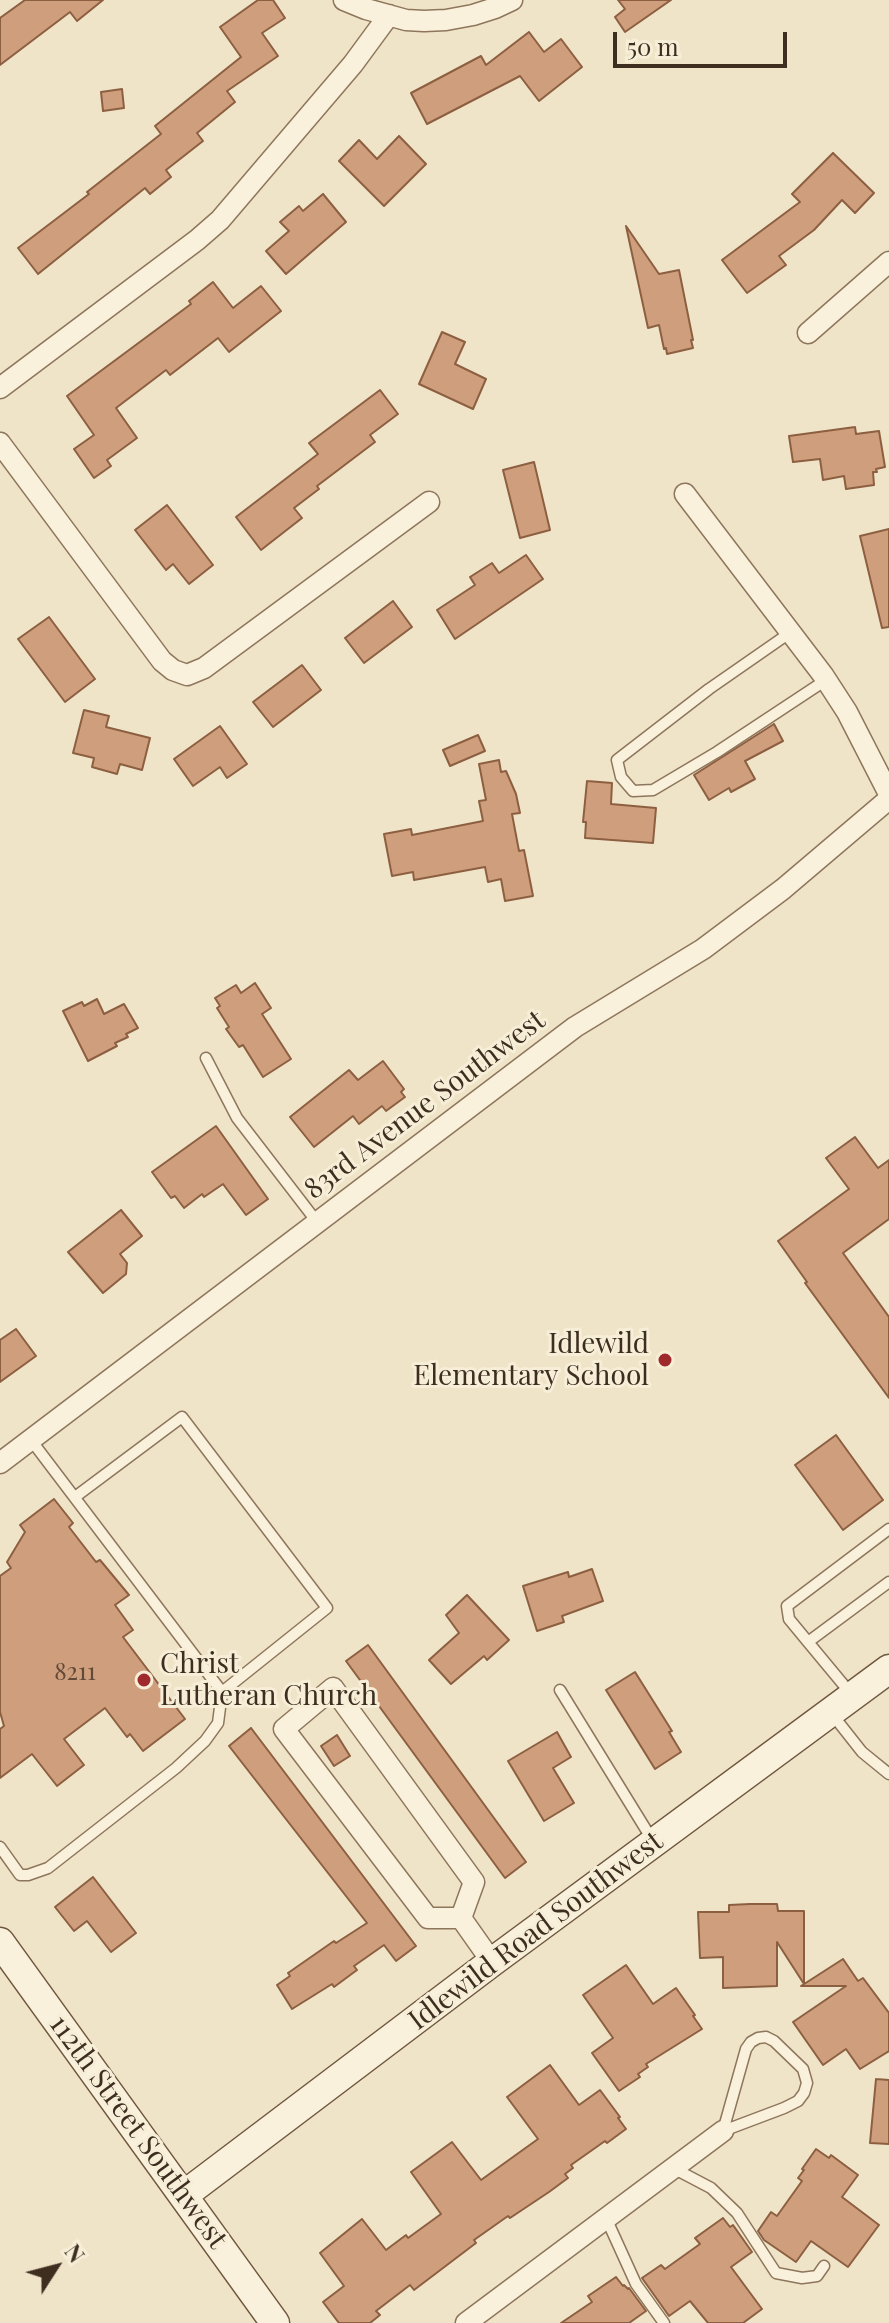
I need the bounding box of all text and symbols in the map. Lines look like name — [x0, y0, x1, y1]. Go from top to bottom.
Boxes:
scale bar — [617, 16, 791, 66]
text: 50 m — [627, 30, 679, 62]
street label: 83rd Avenue Southwest — [298, 1004, 552, 1206]
place label: Idlewild Elementary School — [413, 1327, 649, 1393]
marker: Idlewild Elementary School — [656, 1351, 674, 1369]
place label: Christ Lutheran Church — [160, 1647, 377, 1713]
house number: 8211 — [54, 1659, 96, 1687]
marker: Christ Lutheran Church — [135, 1671, 153, 1689]
street label: Idlewild Road Southwest — [402, 1825, 670, 2037]
street label: 112th Street Southwest — [42, 2009, 234, 2255]
north arrow — [16, 2227, 96, 2307]
text: N — [59, 2238, 92, 2268]

